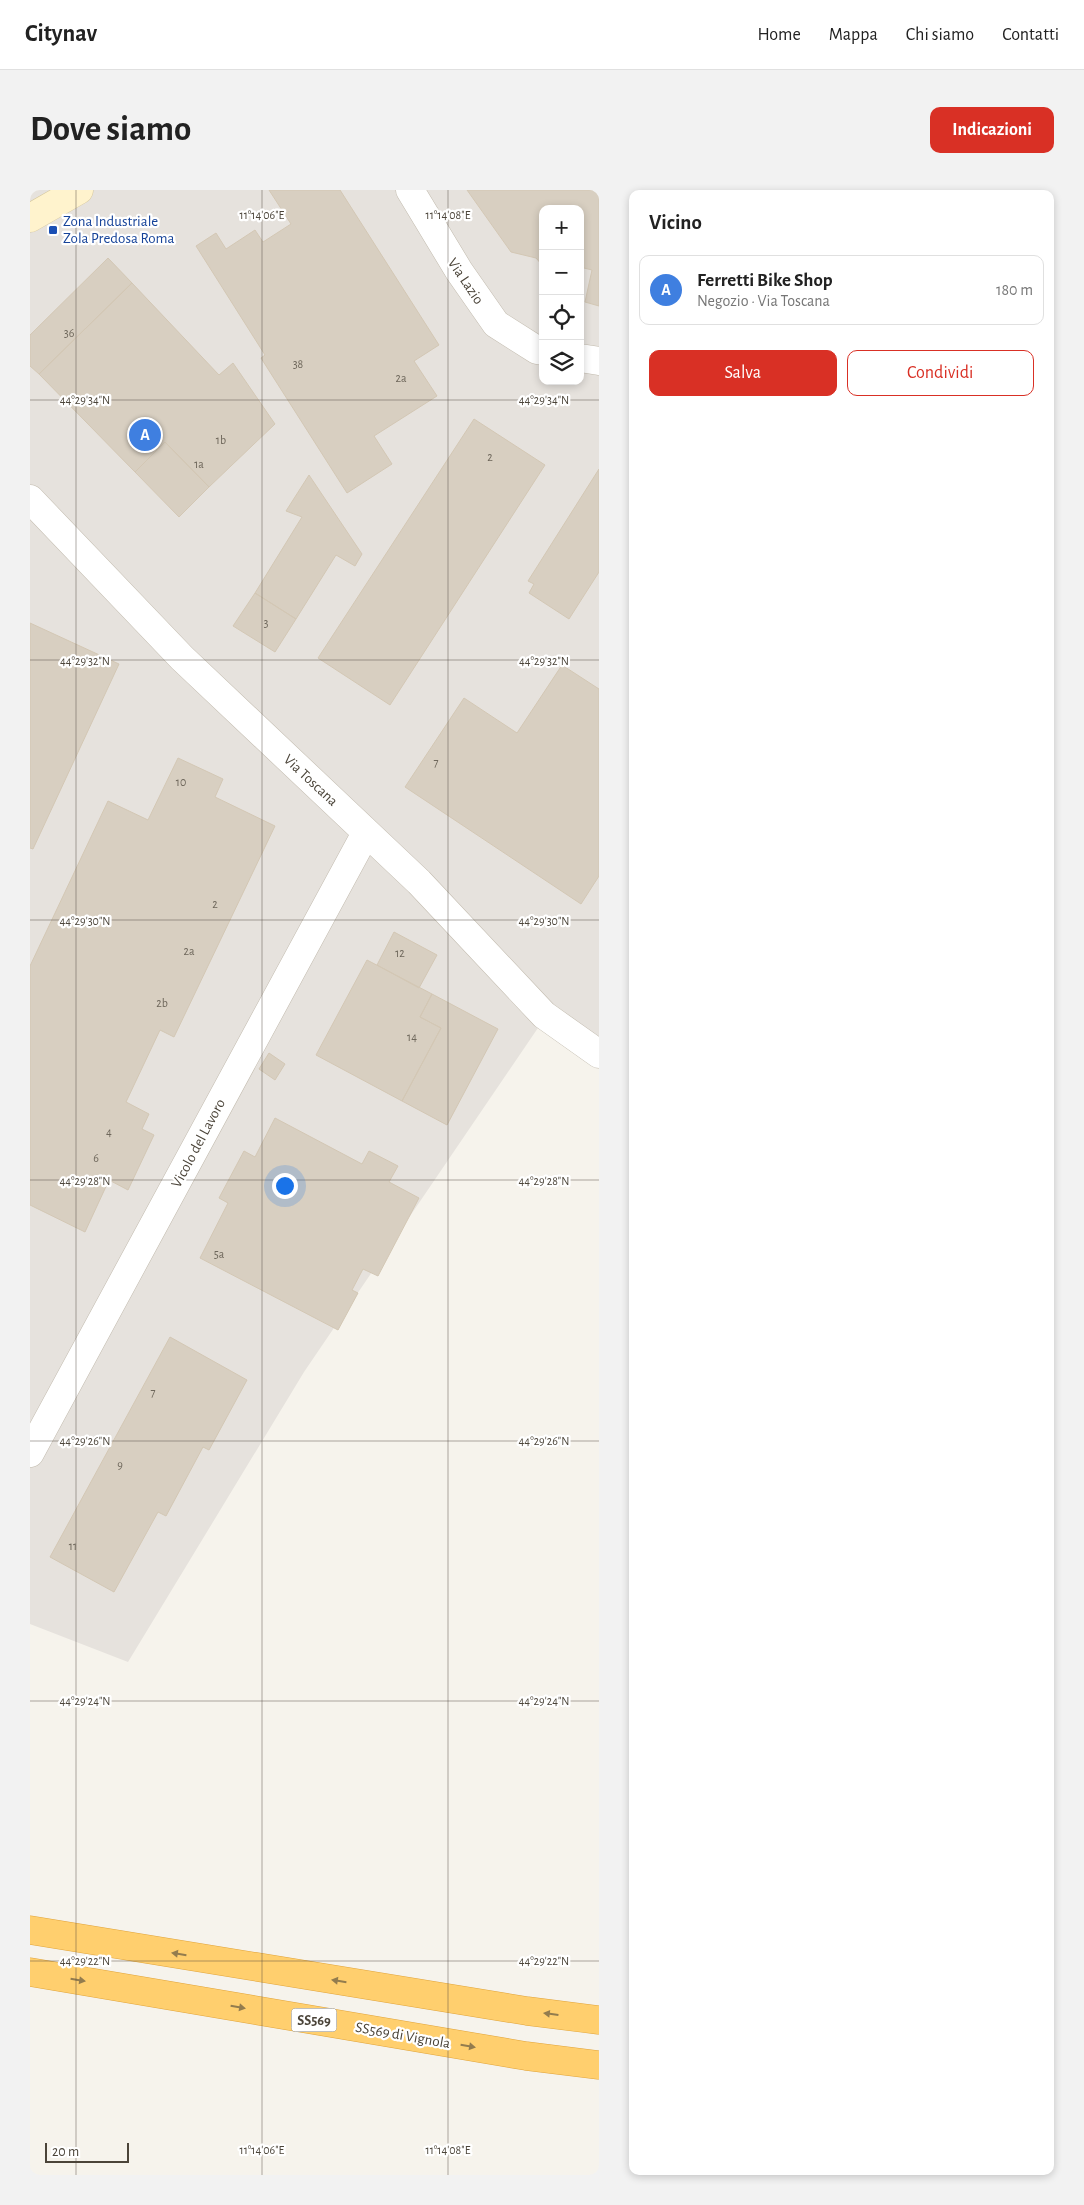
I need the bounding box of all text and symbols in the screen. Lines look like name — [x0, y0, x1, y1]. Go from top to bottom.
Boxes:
text: Citynav — [25, 22, 97, 46]
text: Home — [757, 26, 801, 44]
text: Mappa — [829, 26, 878, 44]
text: Chi siamo — [906, 26, 974, 44]
text: Contatti — [1002, 26, 1059, 44]
button: Indicazioni — [930, 107, 1054, 153]
text: Dove siamo — [30, 112, 191, 147]
map controls — [539, 205, 584, 385]
button: + — [539, 205, 584, 250]
text: 11°14'06"E — [240, 209, 285, 221]
text: 11°14'08"E — [426, 209, 471, 221]
text: Vicino — [649, 212, 702, 233]
place label: Zona Industriale Zola Predosa Roma — [63, 214, 174, 246]
marker: Zona Industriale Zola Predosa Roma — [47, 224, 59, 236]
button: − — [539, 250, 584, 295]
street label: Via Lazio — [445, 256, 486, 307]
text: Ferretti Bike Shop — [697, 271, 833, 290]
text: A — [661, 282, 671, 298]
text: 180 m — [996, 282, 1033, 298]
text: Negozio · Via Toscana — [697, 293, 830, 309]
button: locate — [539, 295, 584, 340]
house number: 36 — [64, 327, 75, 339]
button: layers — [539, 340, 584, 385]
button: Salva — [649, 350, 837, 396]
button: Condividi — [847, 350, 1034, 396]
house number: 38 — [293, 358, 304, 370]
house number: 2a — [395, 372, 407, 384]
text: 44°29'34"N — [60, 394, 110, 406]
text: 44°29'34"N — [519, 394, 569, 406]
pin: A — [129, 416, 161, 454]
house number: 1b — [216, 434, 226, 446]
house number: 2 — [487, 451, 493, 463]
house number: 1a — [194, 458, 204, 470]
house number: 3 — [264, 617, 269, 629]
text: 44°29'32"N — [60, 655, 110, 667]
text: 44°29'32"N — [519, 655, 569, 667]
street label: Via Toscana — [281, 752, 341, 809]
house number: 7 — [433, 756, 439, 768]
house number: 10 — [176, 776, 186, 788]
house number: 2 — [212, 898, 218, 910]
text: 44°29'30"N — [60, 915, 111, 927]
text: 44°29'30"N — [519, 915, 570, 927]
house number: 2a — [183, 945, 195, 957]
house number: 12 — [395, 947, 405, 959]
house number: 2b — [156, 997, 168, 1009]
house number: 14 — [407, 1031, 417, 1043]
street label: Vicolo del Lavoro — [169, 1096, 228, 1190]
house number: 4 — [106, 1126, 112, 1138]
house number: 6 — [93, 1152, 99, 1164]
your location — [272, 1173, 298, 1199]
text: 44°29'28"N — [60, 1175, 110, 1187]
text: 44°29'28"N — [519, 1175, 569, 1187]
house number: 5a — [214, 1248, 225, 1260]
house number: 7 — [150, 1386, 156, 1398]
text: 44°29'26"N — [60, 1435, 110, 1447]
text: 44°29'26"N — [519, 1435, 569, 1447]
house number: 9 — [117, 1459, 123, 1471]
house number: 11 — [69, 1540, 77, 1552]
text: 44°29'24"N — [60, 1695, 110, 1707]
text: 44°29'24"N — [519, 1695, 569, 1707]
one-way arrow — [171, 1950, 187, 1958]
text: 44°29'22"N — [60, 1955, 110, 1967]
text: 44°29'22"N — [519, 1955, 569, 1967]
one-way arrow — [70, 1976, 86, 1984]
one-way arrow — [331, 1976, 347, 1984]
one-way arrow — [231, 2003, 247, 2011]
road number: SS569 — [292, 2008, 336, 2032]
one-way arrow — [542, 2010, 558, 2018]
street label: SS569 di Vignola — [354, 2020, 452, 2051]
one-way arrow — [460, 2042, 476, 2050]
scale bar — [45, 2140, 129, 2163]
text: 11°14'06"E — [240, 2144, 285, 2156]
text: 11°14'08"E — [426, 2144, 471, 2156]
text: 20 m — [52, 2145, 79, 2159]

